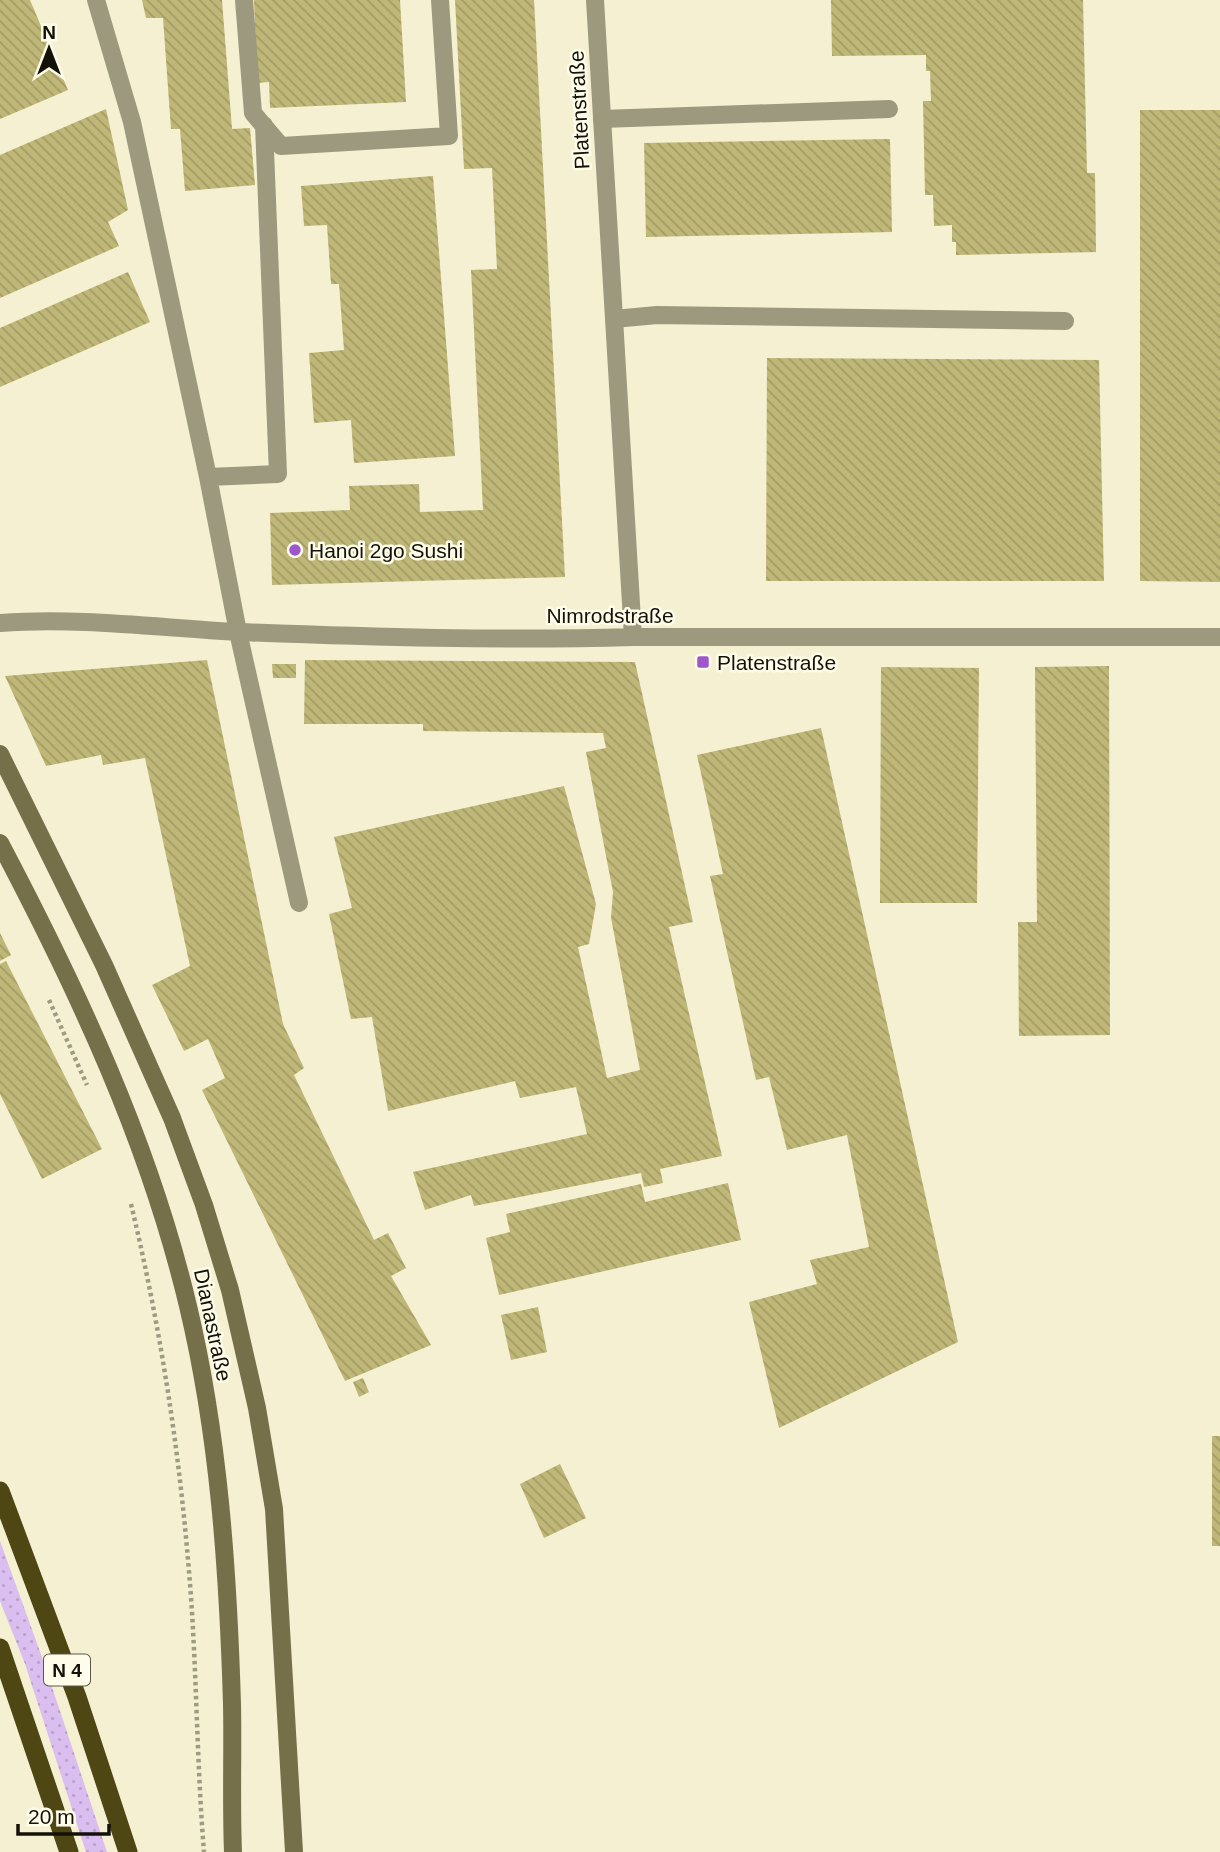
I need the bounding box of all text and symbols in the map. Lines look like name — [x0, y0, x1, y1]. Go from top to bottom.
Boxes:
north arrow — [14, 14, 84, 84]
text: N — [42, 22, 56, 43]
street label: Platenstraße — [564, 50, 594, 170]
place label: Hanoi 2go Sushi — [309, 539, 463, 562]
marker: Hanoi 2go Sushi — [287, 542, 303, 558]
street label: Nimrodstraße — [546, 604, 674, 627]
place label: Platenstraße — [717, 651, 836, 674]
marker: Platenstraße — [695, 654, 711, 670]
street label: Dianastraße — [190, 1267, 236, 1383]
road number: N 4 — [44, 1654, 90, 1686]
scale bar — [18, 1792, 108, 1836]
text: 20 m — [28, 1805, 75, 1828]

